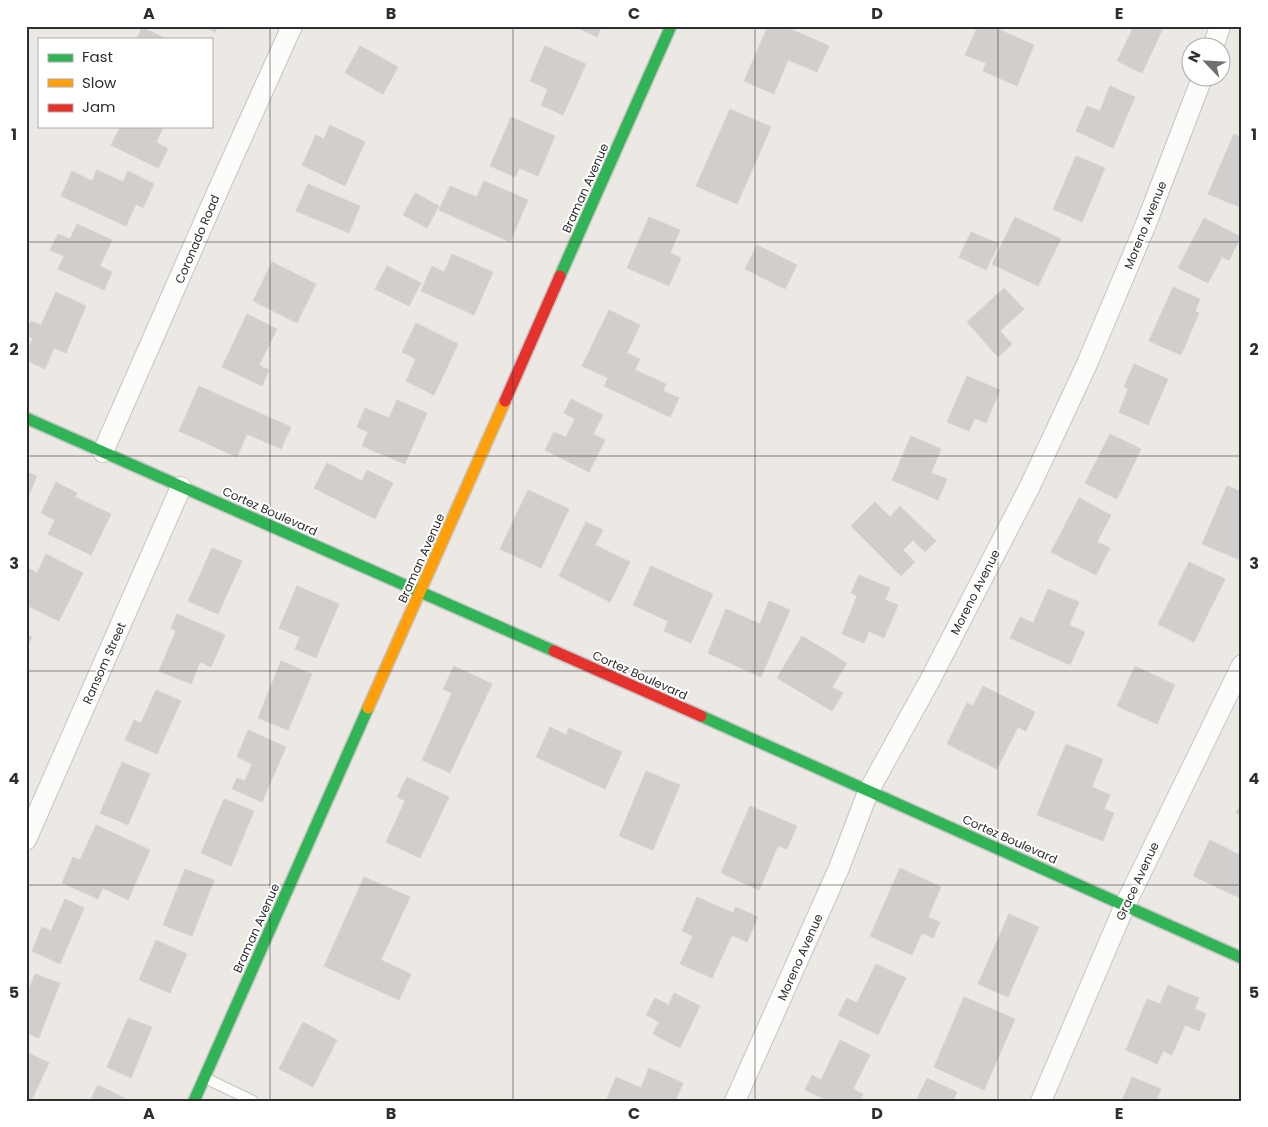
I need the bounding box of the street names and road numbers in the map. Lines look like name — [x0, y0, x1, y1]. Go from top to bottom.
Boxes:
street label: Braman Avenue — [558, 141, 612, 235]
street label: Moreno Avenue — [1120, 178, 1170, 272]
street label: Coronado Road — [171, 192, 223, 286]
street label: Cortez Boulevard — [220, 482, 320, 540]
street label: Braman Avenue — [394, 511, 448, 605]
street label: Moreno Avenue — [946, 546, 1004, 638]
street label: Ransom Street — [78, 619, 130, 707]
street label: Cortez Boulevard — [590, 646, 690, 704]
street label: Cortez Boulevard — [960, 810, 1060, 868]
street label: Grace Avenue — [1111, 839, 1163, 923]
street label: Braman Avenue — [229, 881, 283, 975]
street label: Moreno Avenue — [773, 911, 827, 1003]

